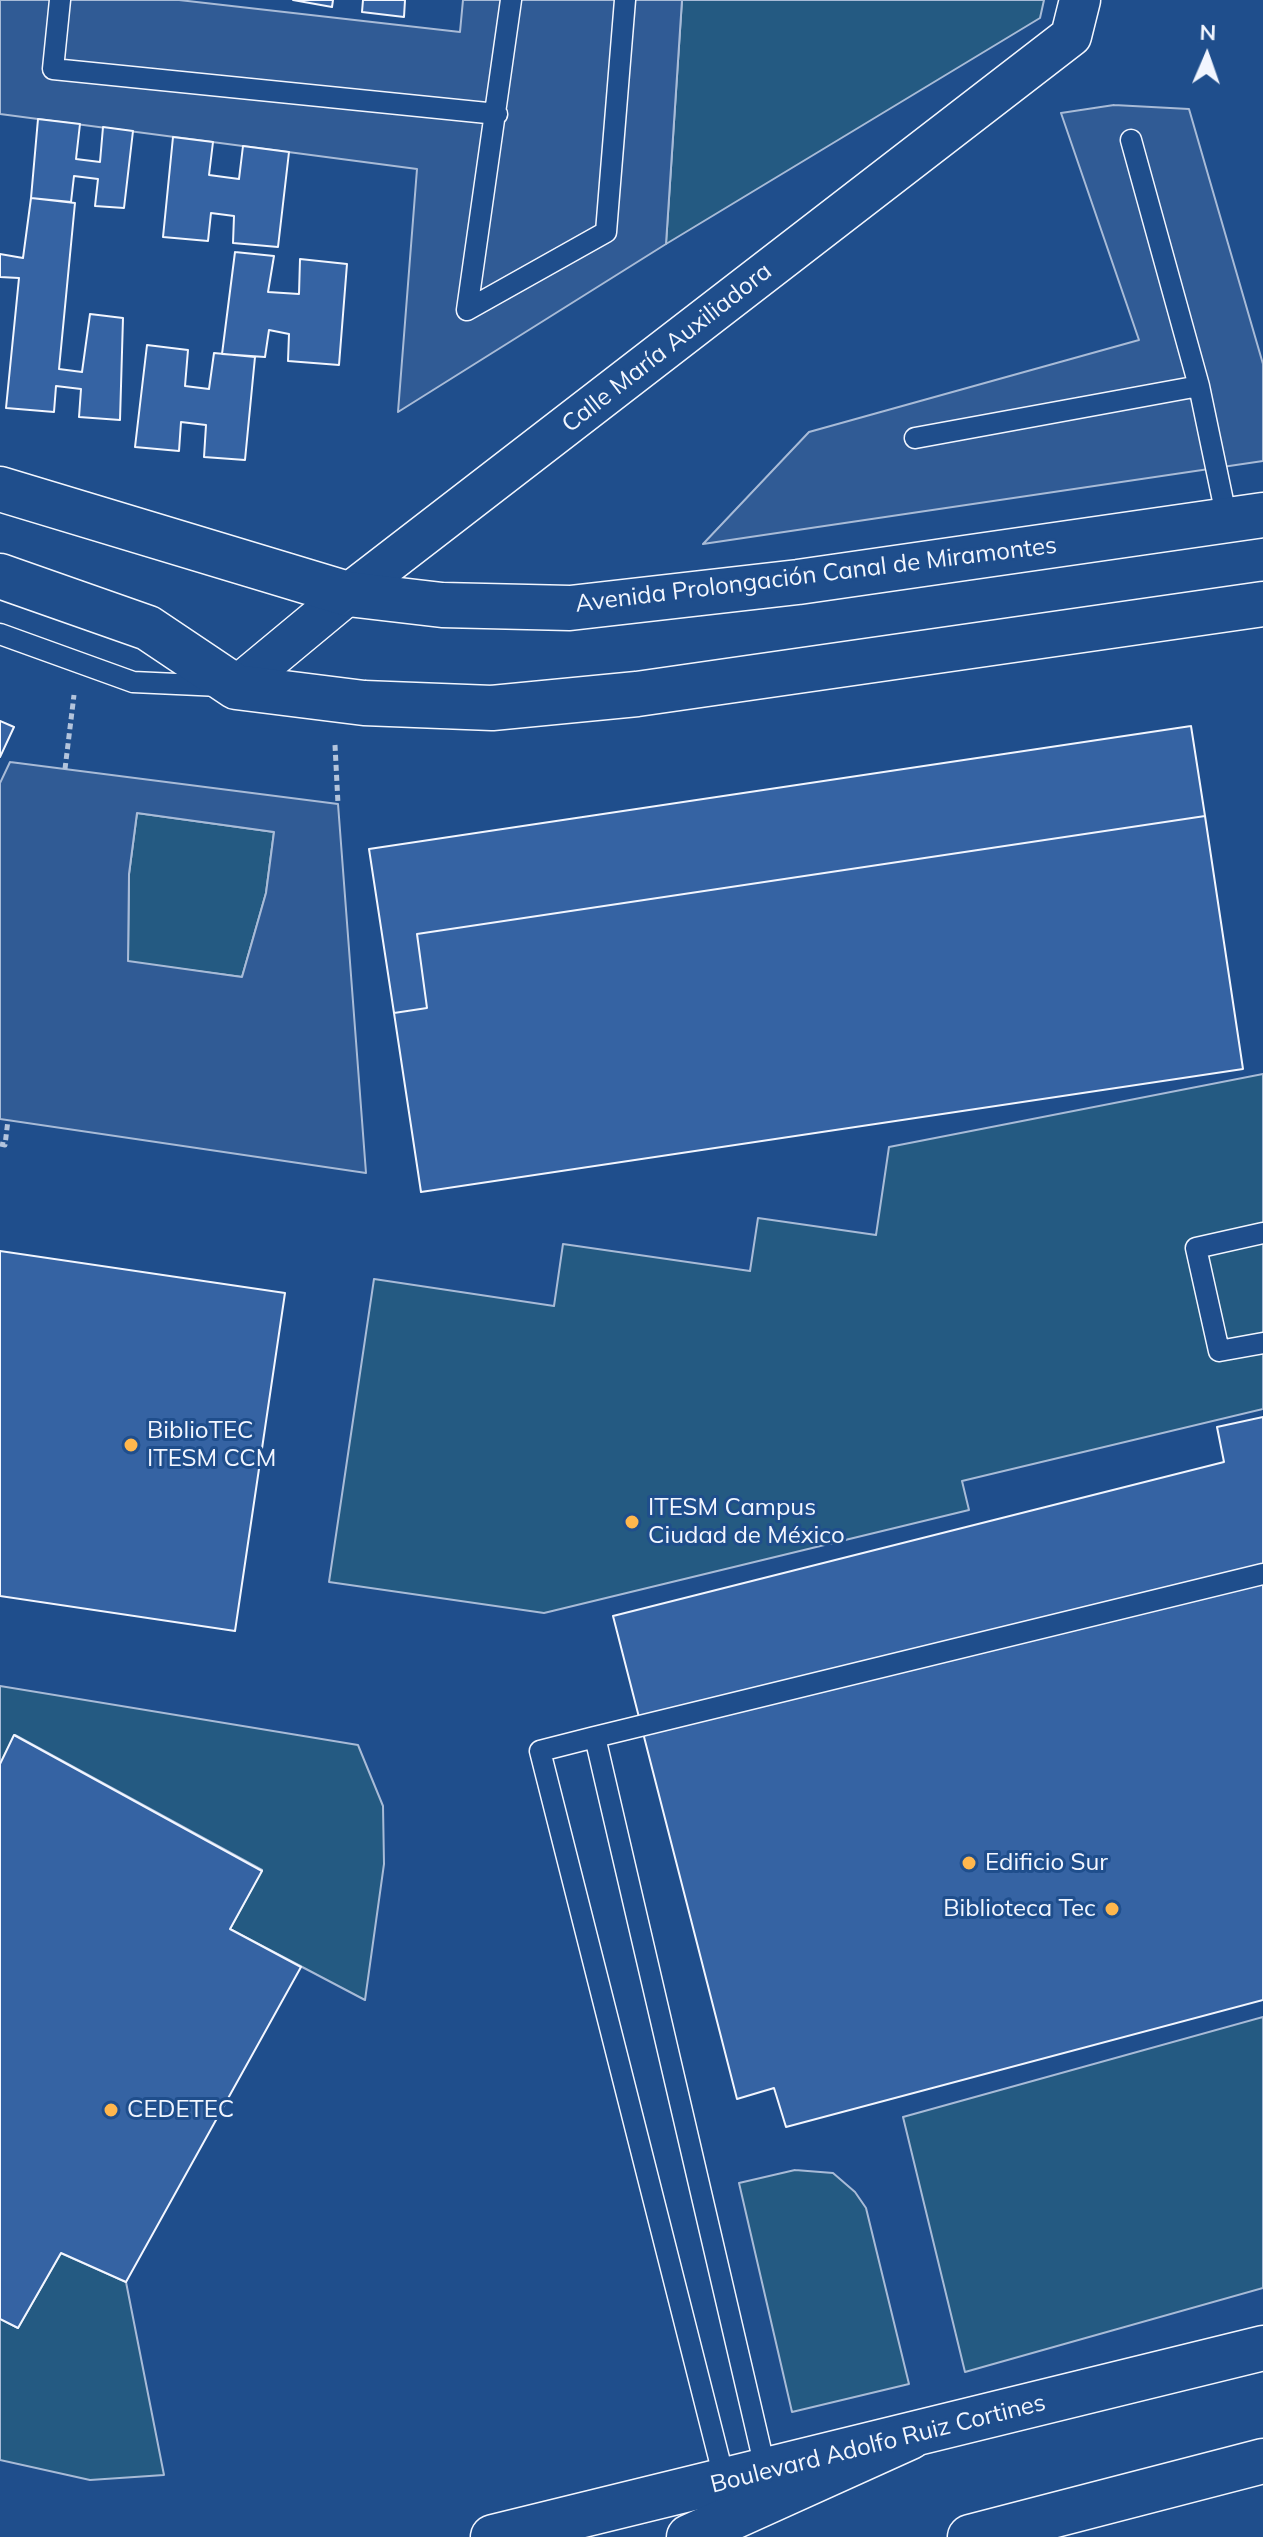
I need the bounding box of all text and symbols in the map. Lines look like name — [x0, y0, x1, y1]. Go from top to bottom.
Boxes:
north arrow — [1167, 16, 1247, 96]
text: N — [1199, 18, 1217, 46]
street label: Calle María Auxiliadora — [556, 257, 778, 439]
street label: Avenida Prolongación Canal de Miramontes — [574, 531, 1058, 619]
place label: BiblioTEC ITESM CCM — [147, 1417, 276, 1473]
marker: BiblioTEC ITESM CCM — [122, 1436, 140, 1454]
place label: ITESM Campus Ciudad de México — [648, 1494, 845, 1550]
marker: ITESM Campus Ciudad de México — [623, 1513, 641, 1531]
place label: Edificio Sur — [985, 1849, 1108, 1877]
marker: Edificio Sur — [960, 1854, 978, 1872]
place label: Biblioteca Tec — [943, 1895, 1096, 1923]
marker: Biblioteca Tec — [1103, 1900, 1121, 1918]
place label: CEDETEC — [127, 2096, 234, 2124]
marker: CEDETEC — [102, 2101, 120, 2119]
street label: Boulevard Adolfo Ruiz Cortines — [707, 2388, 1049, 2500]

